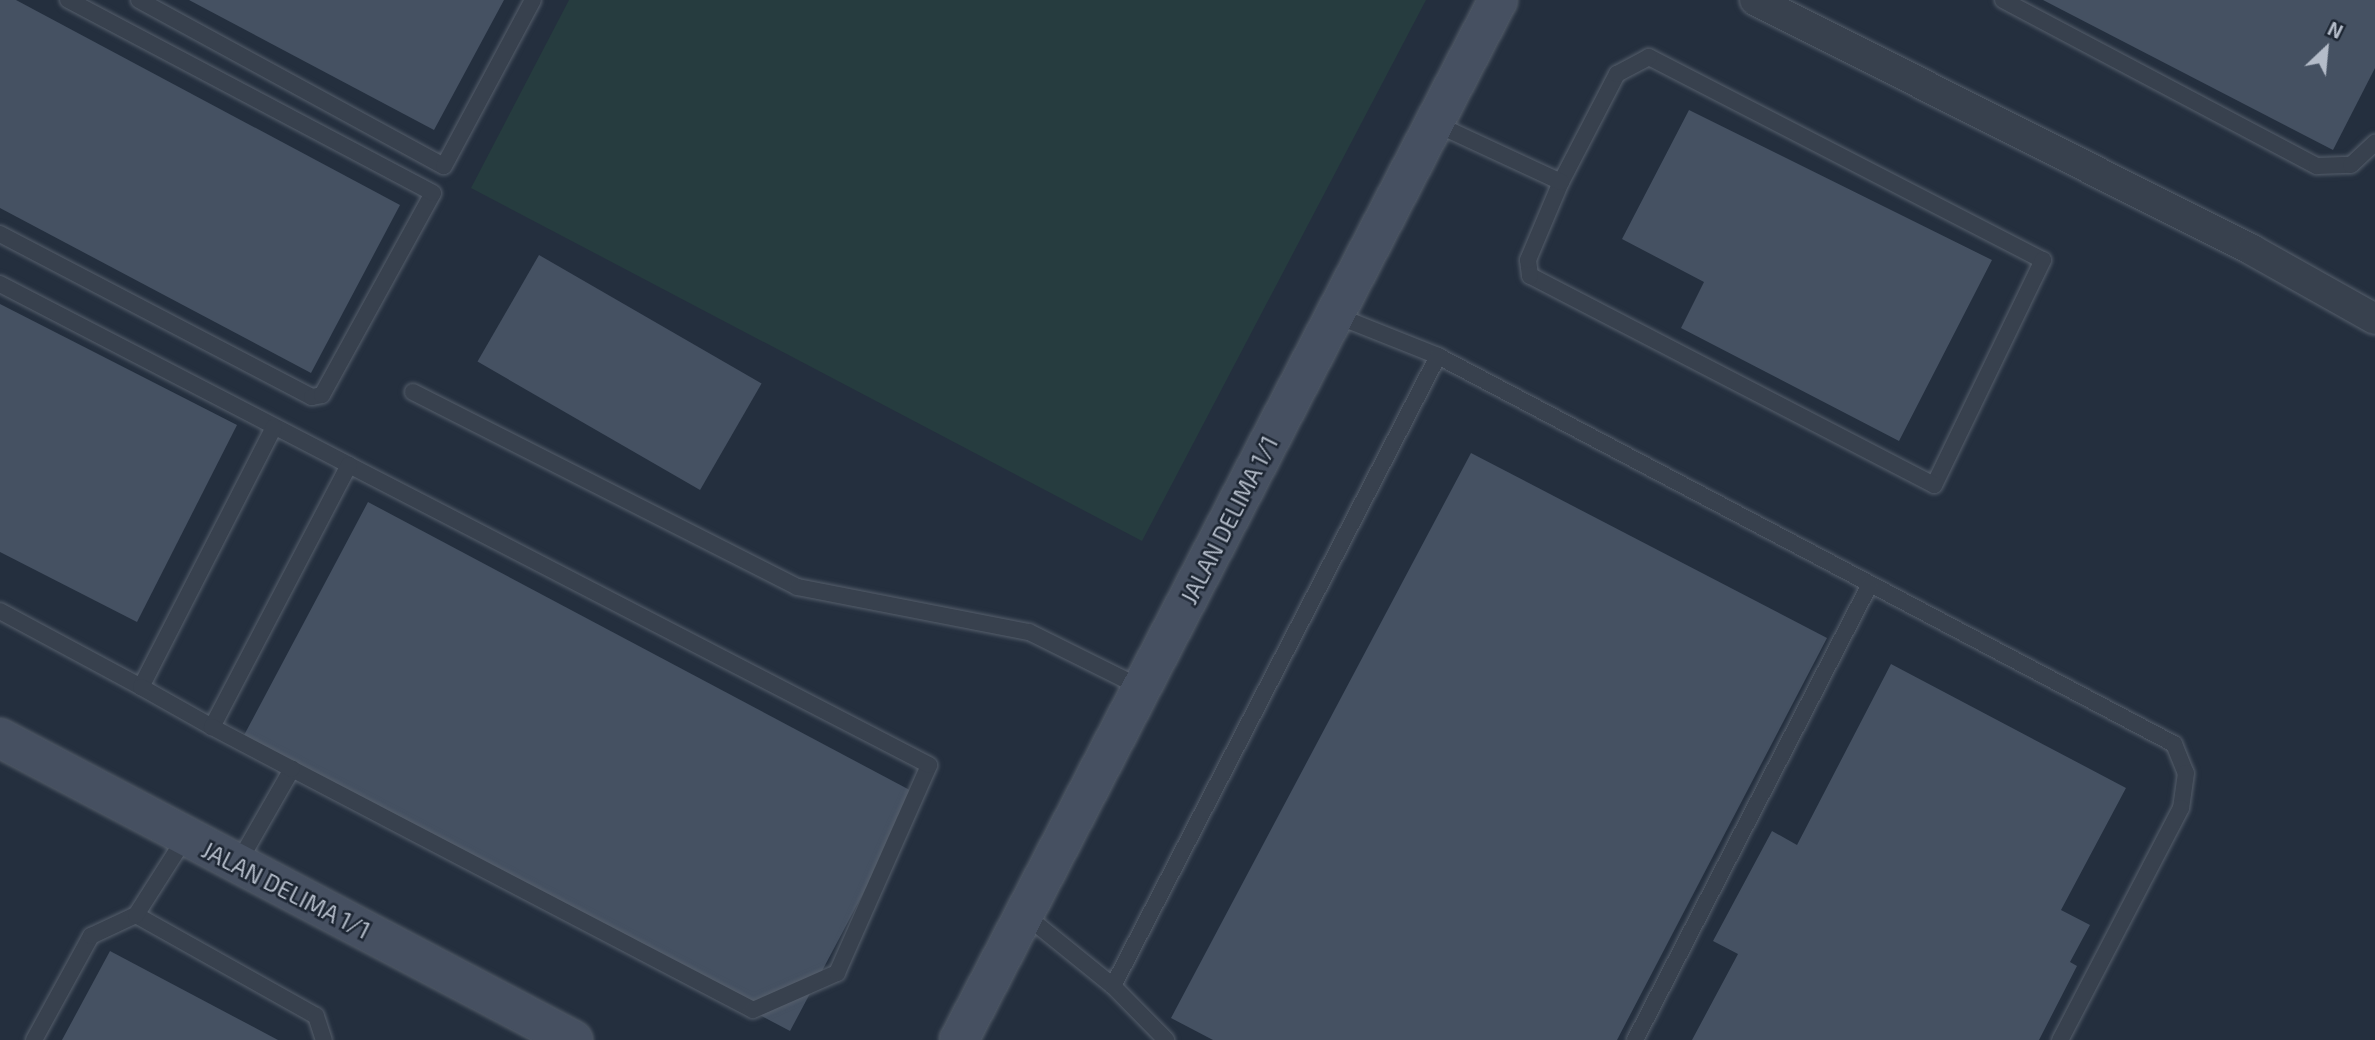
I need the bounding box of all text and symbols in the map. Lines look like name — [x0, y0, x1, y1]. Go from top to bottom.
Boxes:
north arrow — [2291, 14, 2361, 84]
text: N — [2324, 16, 2347, 43]
street label: JALAN DELIMA 1/1 — [1175, 431, 1283, 609]
street label: JALAN DELIMA 1/1 — [197, 836, 375, 944]

